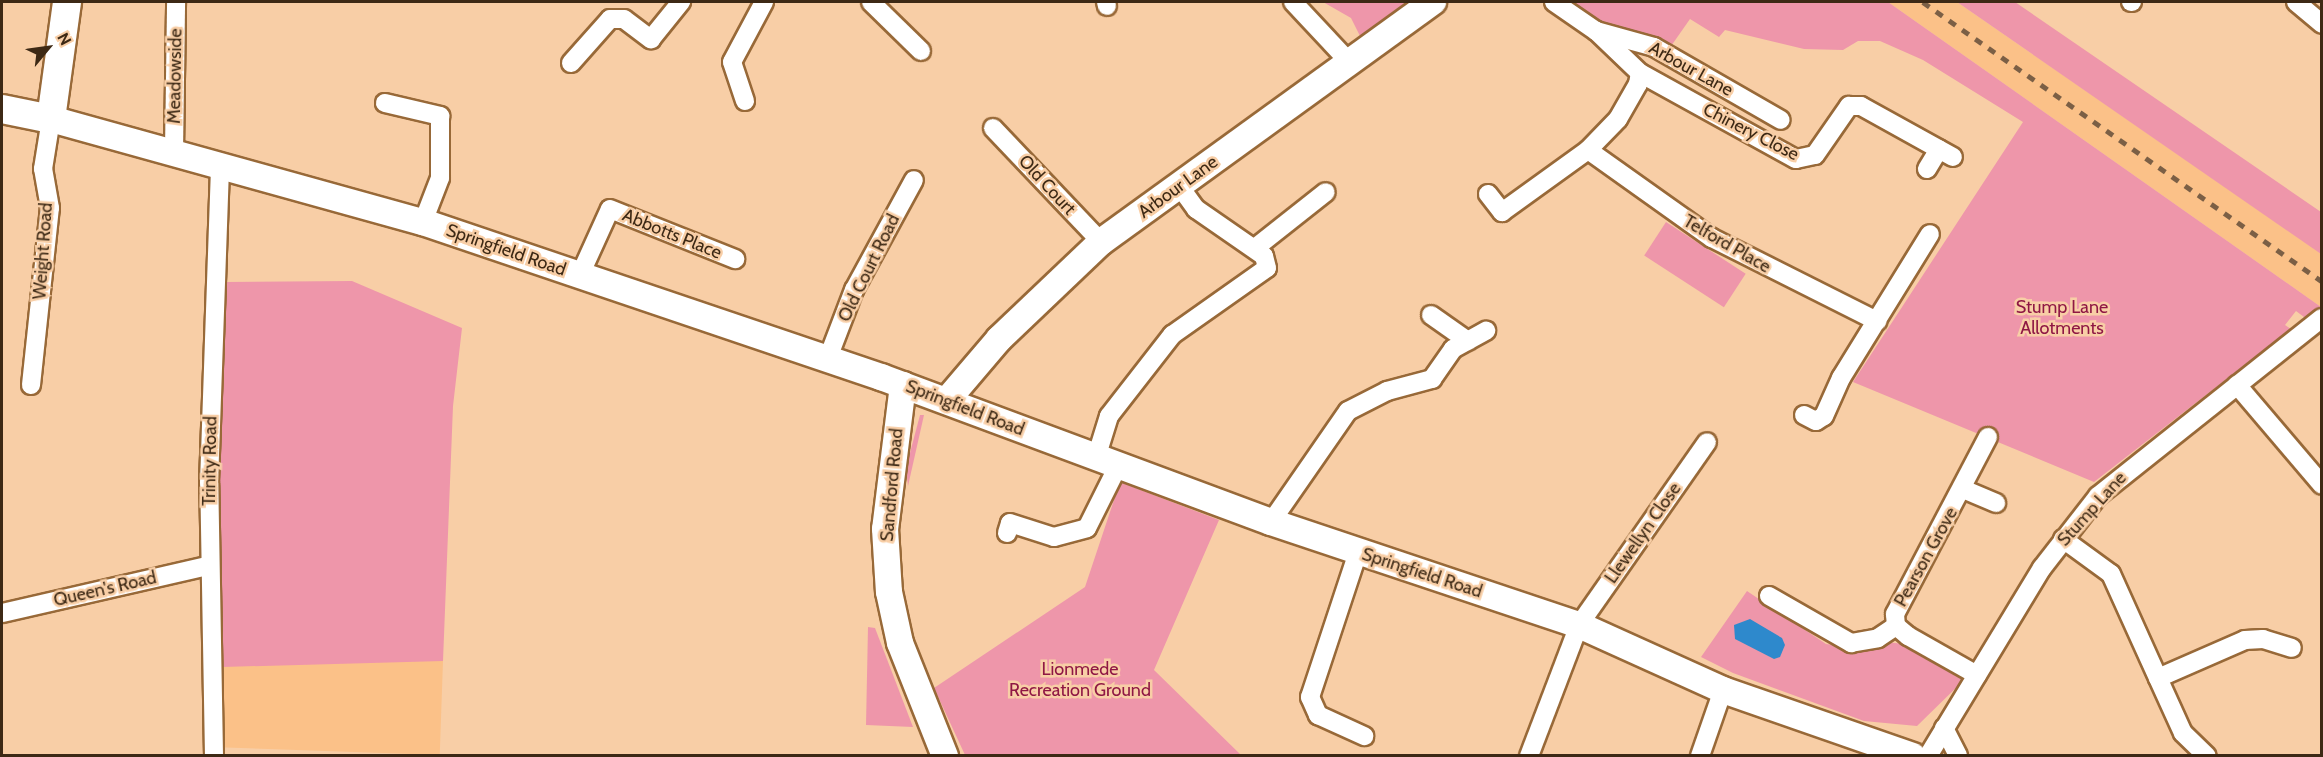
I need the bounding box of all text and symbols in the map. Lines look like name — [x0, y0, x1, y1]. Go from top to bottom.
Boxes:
north arrow — [18, 18, 78, 78]
street label: Meadowside — [163, 28, 187, 124]
text: N — [53, 29, 75, 49]
street label: Arbour Lane — [1645, 37, 1737, 101]
street label: Chinery Close — [1700, 99, 1802, 165]
street label: Old Court — [1014, 151, 1080, 219]
street label: Arbour Lane — [1134, 151, 1222, 223]
street label: Weight Road — [29, 202, 57, 300]
street label: Abbotts Place — [619, 204, 725, 264]
street label: Telford Place — [1680, 210, 1774, 278]
street label: Old Court Road — [834, 211, 904, 325]
street label: Springfield Road — [443, 219, 569, 281]
park label: Stump Lane Allotments — [2016, 297, 2108, 340]
street label: Springfield Road — [903, 375, 1027, 441]
street label: Trinity Road — [198, 416, 222, 506]
street label: Sandford Road — [876, 428, 908, 542]
street label: Stump Lane — [2053, 467, 2131, 551]
street label: Llewellyn Close — [1600, 478, 1686, 588]
street label: Pearson Grove — [1890, 504, 1962, 610]
street label: Springfield Road — [1359, 543, 1485, 603]
street label: Queen's Road — [52, 567, 158, 611]
park label: Lionmede Recreation Ground — [1009, 659, 1151, 702]

